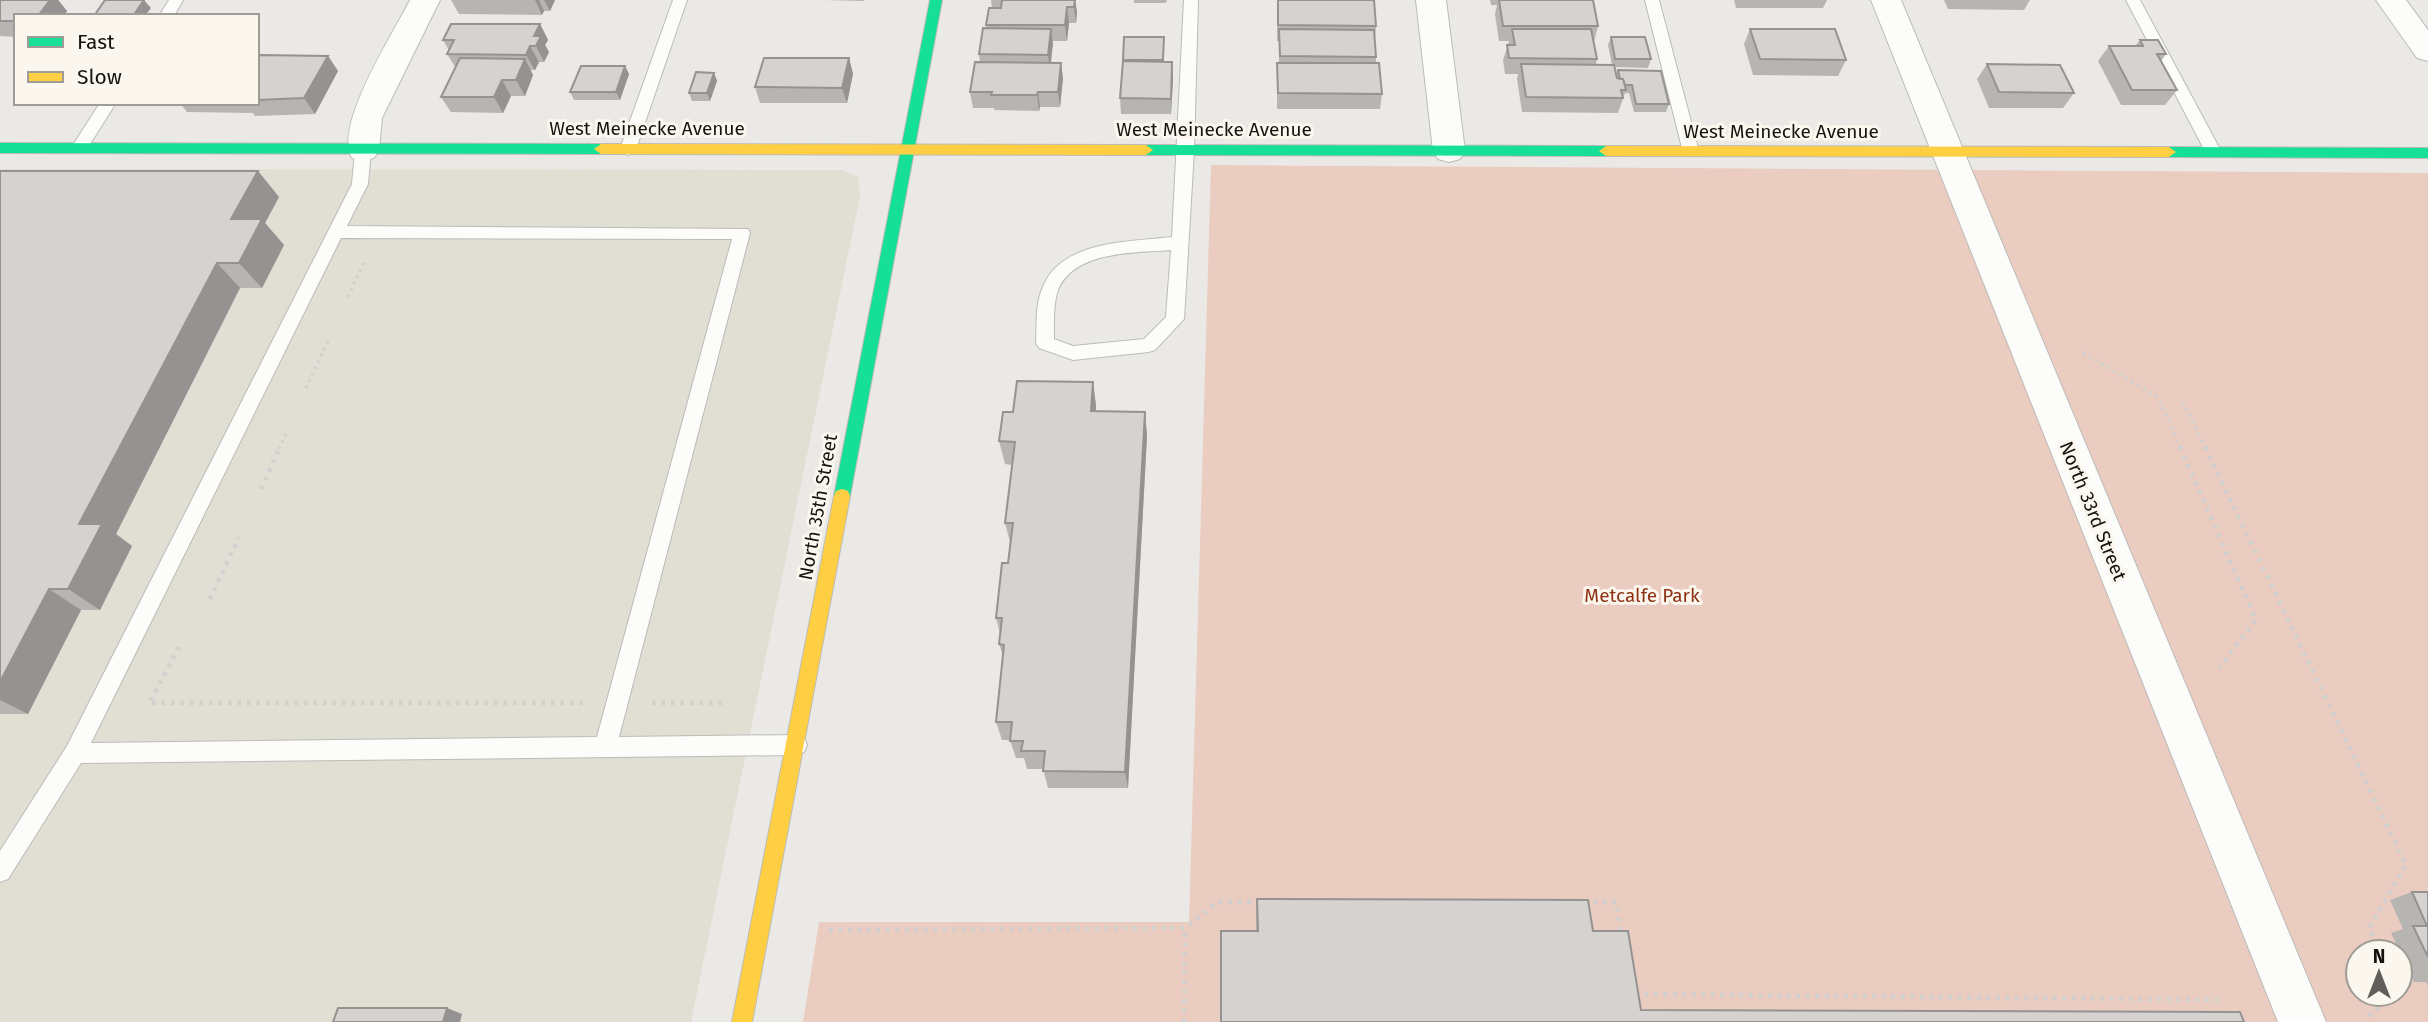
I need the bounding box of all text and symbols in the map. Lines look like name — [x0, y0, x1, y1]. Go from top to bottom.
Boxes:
legend — [14, 14, 259, 105]
text: Fast — [77, 29, 115, 55]
text: Slow — [77, 64, 122, 90]
street label: West Meinecke Avenue — [549, 117, 745, 140]
street label: West Meinecke Avenue — [1116, 118, 1312, 141]
street label: West Meinecke Avenue — [1683, 120, 1879, 143]
street label: North 35th Street — [794, 432, 842, 582]
street label: North 33rd Street — [2055, 438, 2131, 584]
park label: Metcalfe Park — [1584, 584, 1700, 607]
north arrow — [2344, 938, 2414, 1008]
text: N — [2373, 945, 2385, 968]

